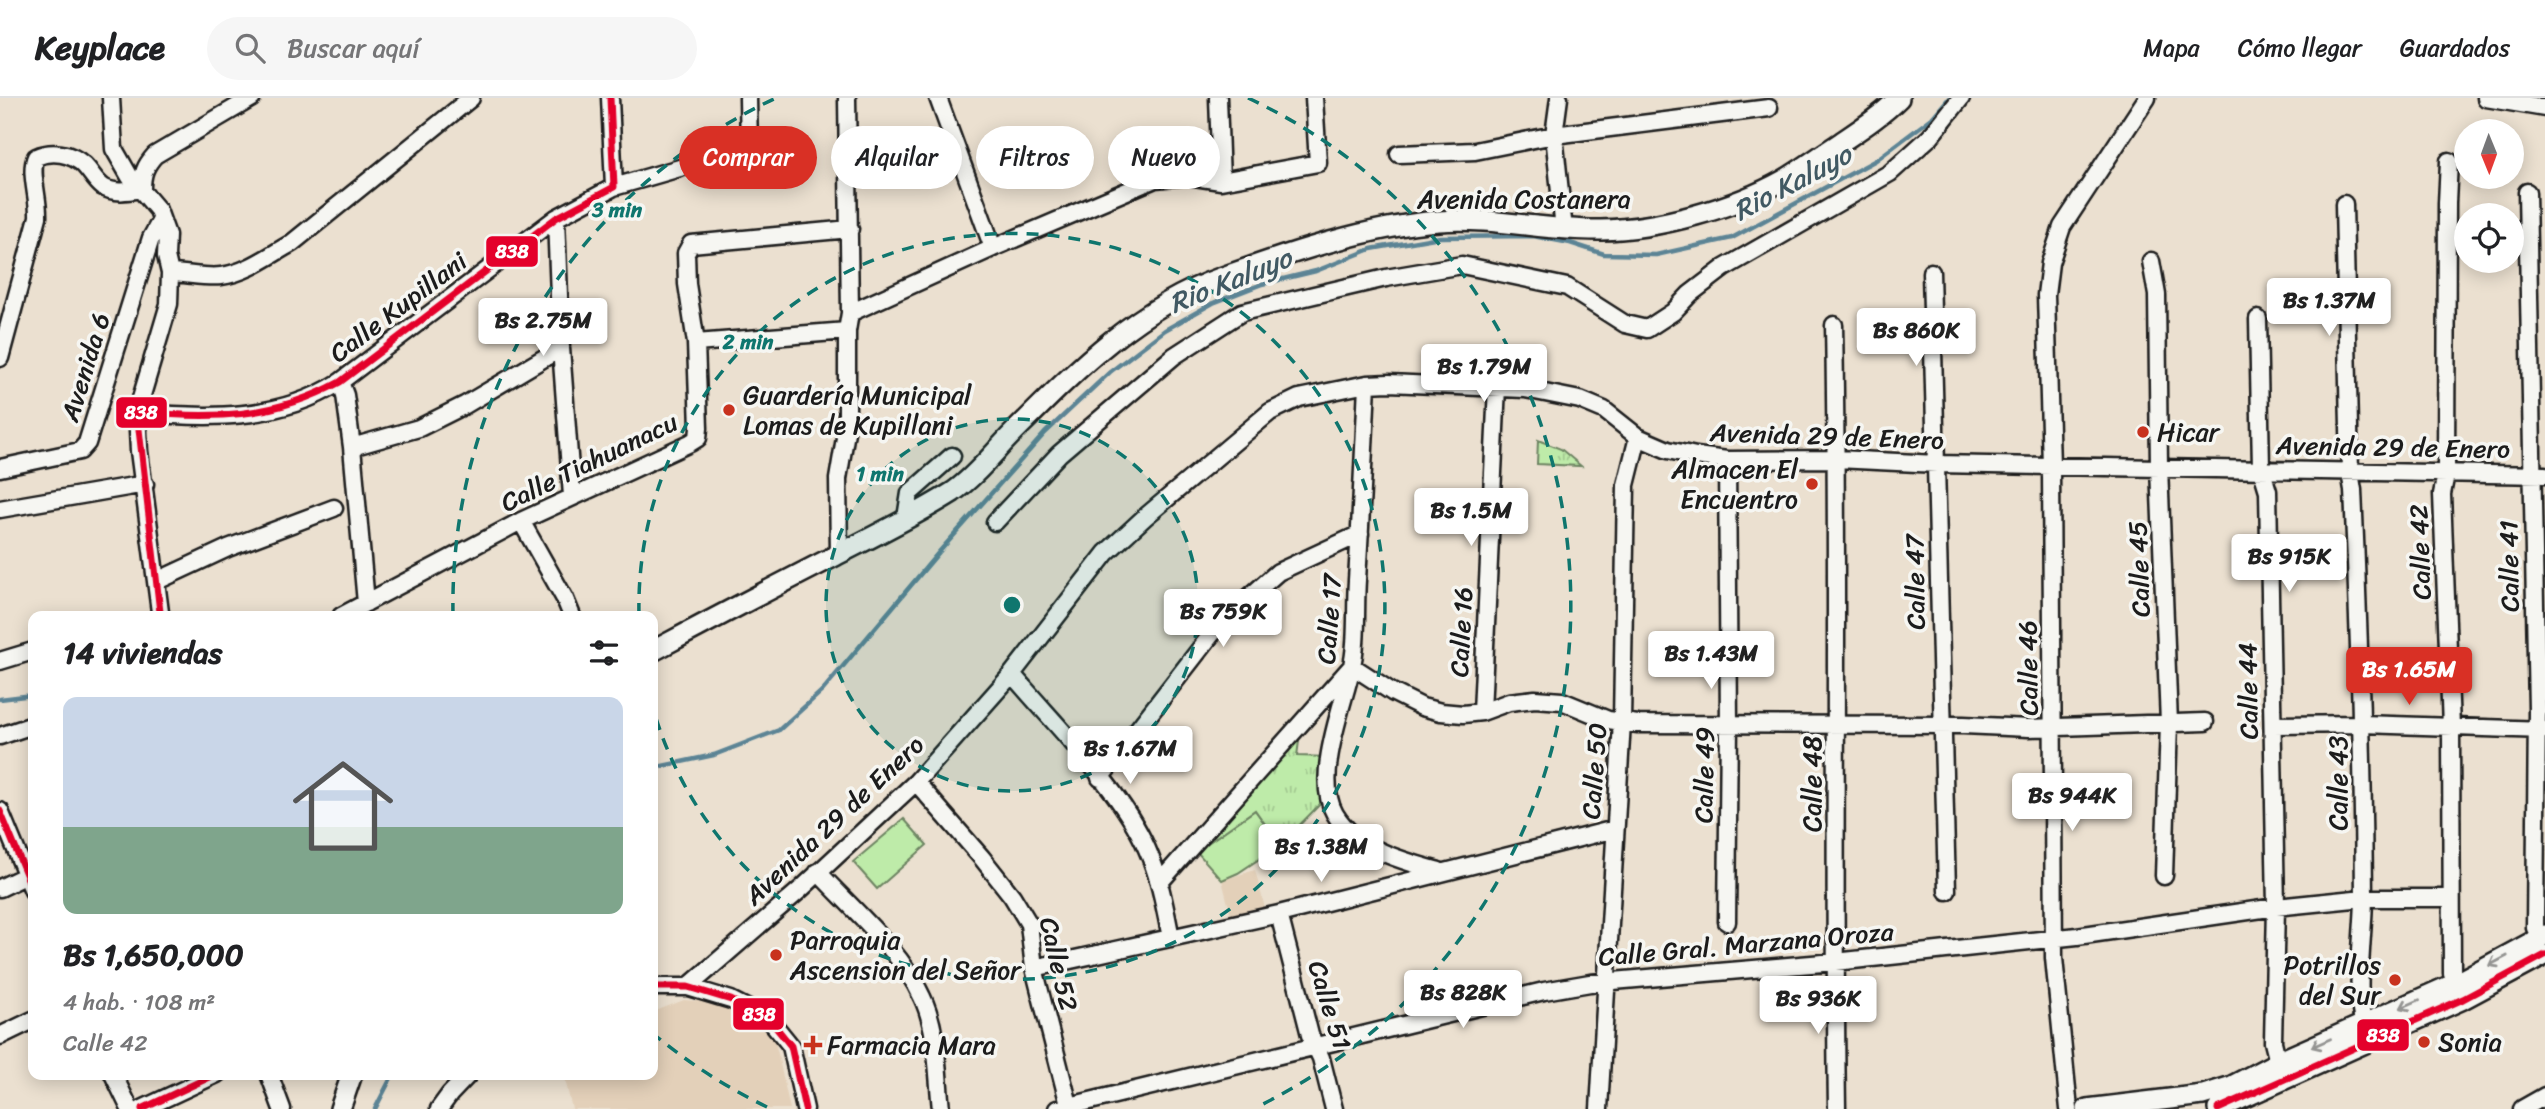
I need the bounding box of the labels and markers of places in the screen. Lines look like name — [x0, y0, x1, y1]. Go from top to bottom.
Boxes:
pin: Bs 1.37M — [2257, 278, 2401, 338]
pin: Bs 2.75M — [471, 299, 615, 358]
pin: Bs 860K — [1851, 308, 1981, 368]
pin: Bs 1.79M — [1412, 344, 1556, 404]
place label: Guardería Municipal Lomas de Kupillani — [743, 372, 972, 448]
marker: Guardería Municipal Lomas de Kupillani — [721, 402, 737, 418]
place label: Hicar — [2157, 409, 2221, 455]
marker: Hicar — [2135, 424, 2151, 440]
place label: Almacen El Encuentro — [1671, 446, 1799, 522]
marker: Almacen El Encuentro — [1804, 476, 1820, 492]
pin: Bs 1.5M — [1406, 489, 1536, 548]
pin: Bs 915K — [2224, 534, 2354, 594]
pin: Bs 759K — [1158, 589, 1288, 649]
centre of rings — [1000, 593, 1024, 617]
pin: Bs 1.43M — [1639, 632, 1783, 691]
pin: Bs 1.65M — [2337, 648, 2481, 707]
pin: Bs 1.67M — [1058, 726, 1202, 786]
pin: Bs 944K — [2007, 774, 2137, 833]
pin: Bs 1.38M — [1249, 824, 1393, 884]
place label: Parroquia Ascension del Señor — [789, 917, 1022, 993]
place label: Potrillos del Sur — [2283, 942, 2382, 1018]
marker: Parroquia Ascension del Señor — [768, 947, 784, 963]
pin: Bs 828K — [1398, 970, 1528, 1030]
marker: Potrillos del Sur — [2387, 972, 2403, 988]
pin: Bs 936K — [1753, 976, 1883, 1036]
place label: Sonia — [2438, 1019, 2502, 1065]
place label: Farmacia Mara — [827, 1022, 996, 1068]
marker: Sonia — [2416, 1034, 2432, 1050]
marker: Farmacia Mara — [805, 1037, 821, 1053]

